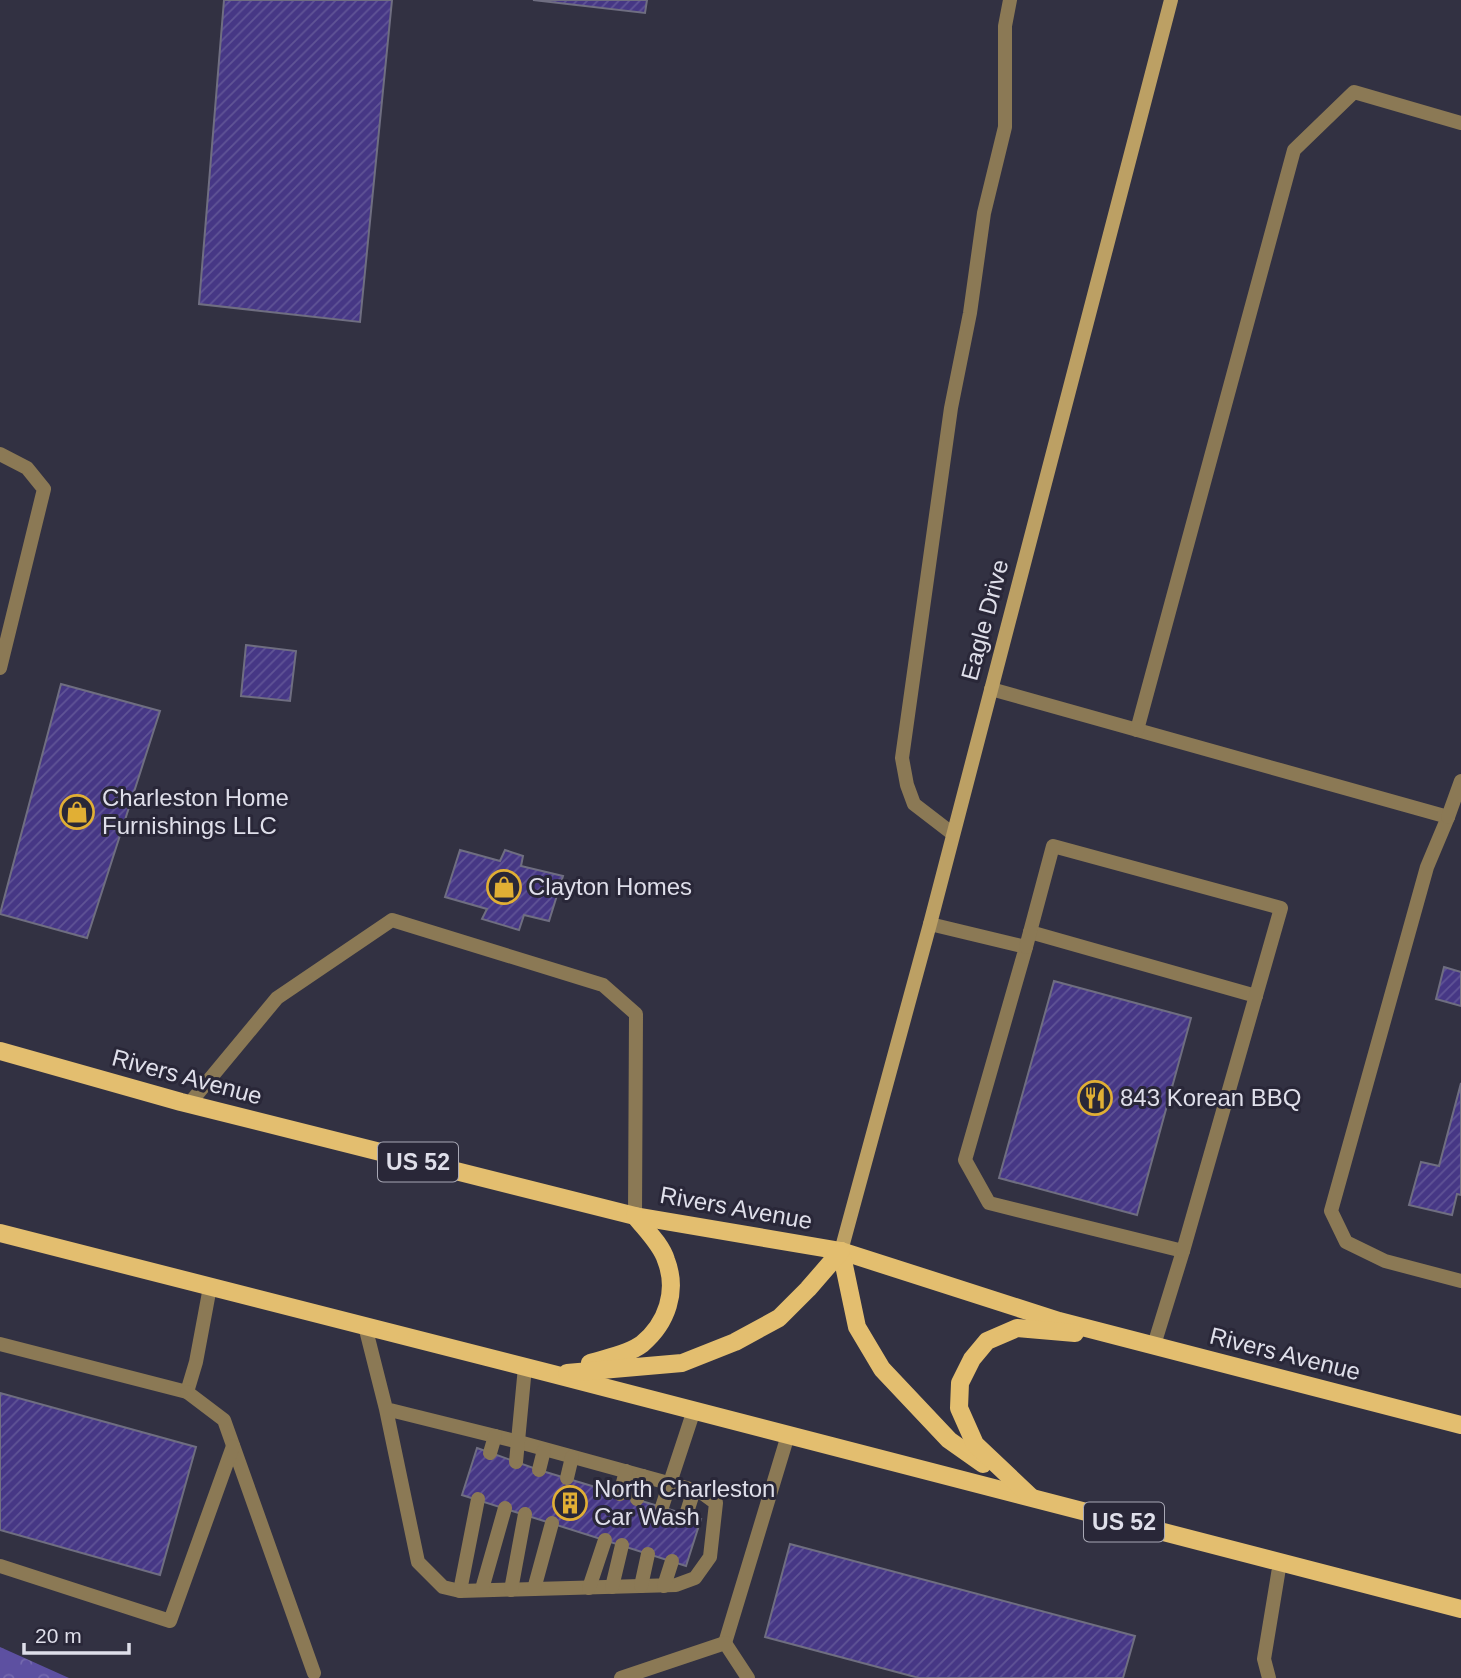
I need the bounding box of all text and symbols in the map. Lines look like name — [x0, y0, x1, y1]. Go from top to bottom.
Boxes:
street label: Eagle Drive — [955, 556, 1014, 683]
place label: Charleston Home Furnishings LLC — [102, 784, 289, 839]
shop icon: Charleston Home Furnishings LLC — [58, 793, 96, 831]
shop icon: Clayton Homes — [485, 868, 523, 906]
place label: Clayton Homes — [528, 873, 692, 900]
street label: Rivers Avenue — [109, 1044, 265, 1110]
restaurant icon: 843 Korean BBQ — [1076, 1079, 1114, 1117]
place label: 843 Korean BBQ — [1120, 1084, 1301, 1111]
road number: US 52 — [378, 1142, 458, 1182]
street label: Rivers Avenue — [658, 1181, 814, 1234]
street label: Rivers Avenue — [1207, 1322, 1363, 1385]
place label: North Charleston Car Wash — [594, 1475, 775, 1530]
building icon: North Charleston Car Wash — [551, 1484, 589, 1522]
road number: US 52 — [1084, 1502, 1164, 1541]
scale bar — [24, 1612, 130, 1656]
text: 20 m — [35, 1624, 82, 1647]

